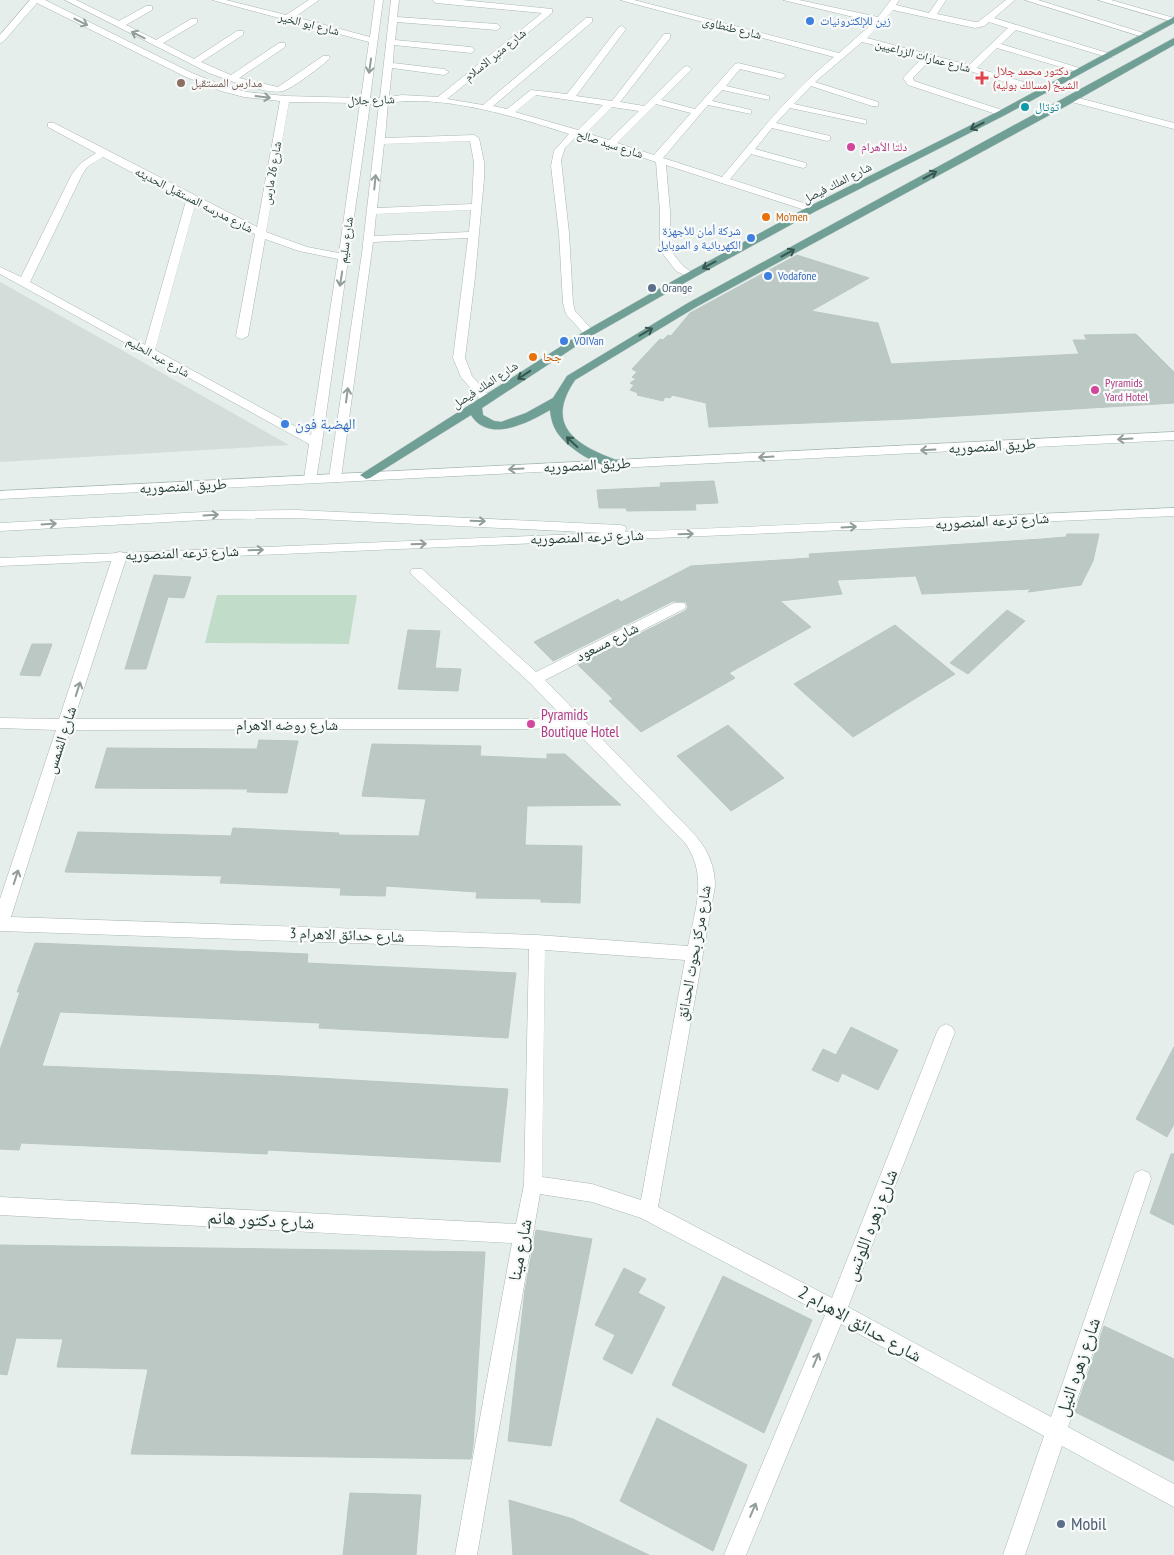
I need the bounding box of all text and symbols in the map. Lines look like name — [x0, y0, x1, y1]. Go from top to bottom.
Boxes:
street label: شارع ابو الخير — [276, 8, 341, 39]
street label: شارع طنطاوى — [701, 13, 763, 43]
place label: زين للإلكترونيات — [820, 13, 891, 28]
marker: زين للإلكترونيات — [804, 15, 816, 27]
one-way arrow — [73, 18, 88, 27]
street label: شارع منبر الاسلام — [461, 25, 529, 85]
one-way arrow — [131, 30, 146, 39]
street label: شارع عمارات الزراعيين — [874, 36, 973, 76]
one-way arrow — [365, 57, 375, 73]
place label: دكتور محمد جلال الشيخ (مسالك بوليه) — [993, 63, 1079, 92]
marker: دكتور محمد جلال الشيخ (مسالك بوليه) — [975, 71, 989, 85]
place label: مدارس المستقبل — [191, 75, 262, 90]
marker: مدارس المستقبل — [175, 77, 187, 89]
street label: شارع جلال — [347, 91, 395, 109]
one-way arrow — [255, 92, 271, 102]
place label: توتال — [1035, 99, 1059, 114]
marker: توتال — [1019, 101, 1031, 113]
one-way arrow — [970, 122, 985, 131]
street label: شارع سيد صالح — [575, 126, 645, 162]
place label: دلتا الأهرام — [861, 139, 907, 155]
street label: شارع 26 مارس — [259, 140, 285, 206]
marker: دلتا الأهرام — [845, 141, 857, 153]
street label: شارع الملك فيصل — [800, 159, 874, 207]
street label: شارع مدرسه المستقبل الحديثه — [132, 163, 256, 237]
one-way arrow — [923, 170, 938, 180]
one-way arrow — [370, 174, 380, 190]
place label: Mo'men — [776, 209, 808, 224]
marker: Mo'men — [760, 211, 772, 223]
street label: شارع سليم — [335, 216, 357, 264]
place label: شركة أمان للأجهزة الكهربائية و الموبايل — [657, 223, 741, 252]
marker: شركة أمان للأجهزة الكهربائية و الموبايل — [745, 232, 757, 244]
one-way arrow — [780, 248, 795, 258]
one-way arrow — [701, 260, 716, 270]
place label: Vodafone — [777, 268, 817, 283]
one-way arrow — [335, 270, 345, 286]
marker: Vodafone — [762, 270, 774, 282]
place label: Orange — [662, 280, 692, 295]
marker: Orange — [646, 282, 658, 294]
one-way arrow — [638, 327, 652, 337]
street label: شارع عبد الحليم — [123, 333, 193, 381]
place label: VOIVan — [573, 333, 604, 348]
marker: VOIVan — [558, 335, 570, 347]
place label: جحا — [543, 349, 562, 364]
marker: جحا — [527, 351, 539, 363]
street label: شارع الملك فيصل — [449, 358, 521, 412]
one-way arrow — [517, 370, 531, 380]
place label: Pyramids Yard Hotel — [1105, 375, 1148, 404]
marker: Pyramids Yard Hotel — [1089, 384, 1101, 396]
one-way arrow — [342, 387, 352, 403]
place label: الهضبة فون — [295, 414, 356, 434]
marker: الهضبة فون — [279, 418, 291, 430]
street label: طريق المنصوريه — [948, 434, 1036, 458]
one-way arrow — [1118, 434, 1134, 443]
one-way arrow — [566, 436, 578, 448]
one-way arrow — [920, 445, 936, 454]
street label: طريق المنصوريه — [543, 453, 631, 477]
one-way arrow — [758, 453, 774, 462]
one-way arrow — [508, 464, 524, 473]
street label: طريق المنصوريه — [139, 474, 227, 498]
street label: شارع ترعه المنصوريه — [934, 508, 1050, 534]
one-way arrow — [203, 511, 219, 520]
one-way arrow — [470, 516, 486, 526]
one-way arrow — [40, 520, 56, 529]
one-way arrow — [840, 523, 856, 532]
street label: شارع ترعه المنصوريه — [530, 525, 645, 549]
one-way arrow — [678, 529, 694, 538]
one-way arrow — [410, 539, 427, 549]
street label: شارع ترعه المنصوريه — [125, 541, 240, 565]
one-way arrow — [248, 546, 264, 555]
street label: شارع مسعود — [572, 618, 642, 666]
one-way arrow — [73, 682, 83, 698]
street label: شارع الشمس — [41, 704, 81, 776]
place label: Pyramids Boutique Hotel — [541, 705, 620, 741]
street label: شارع روضه الاهرام — [236, 715, 338, 735]
marker: Pyramids Boutique Hotel — [525, 718, 537, 730]
one-way arrow — [11, 869, 21, 885]
street label: شارع مركز بحوث الحدائق — [672, 884, 716, 1022]
street label: شارع حدائق الاهرام 3 — [289, 923, 405, 947]
street label: شارع زهره اللوتس — [839, 1166, 902, 1284]
street label: شارع دكتور هانم — [207, 1205, 315, 1235]
street label: شارع مينا — [502, 1217, 537, 1283]
street label: شارع حدائق الاهرام 2 — [794, 1280, 926, 1368]
street label: شارع زهره النيل — [1050, 1314, 1105, 1419]
one-way arrow — [812, 1353, 822, 1368]
one-way arrow — [749, 1503, 759, 1518]
place label: Mobil — [1071, 1512, 1107, 1535]
marker: Mobil — [1055, 1518, 1067, 1530]

